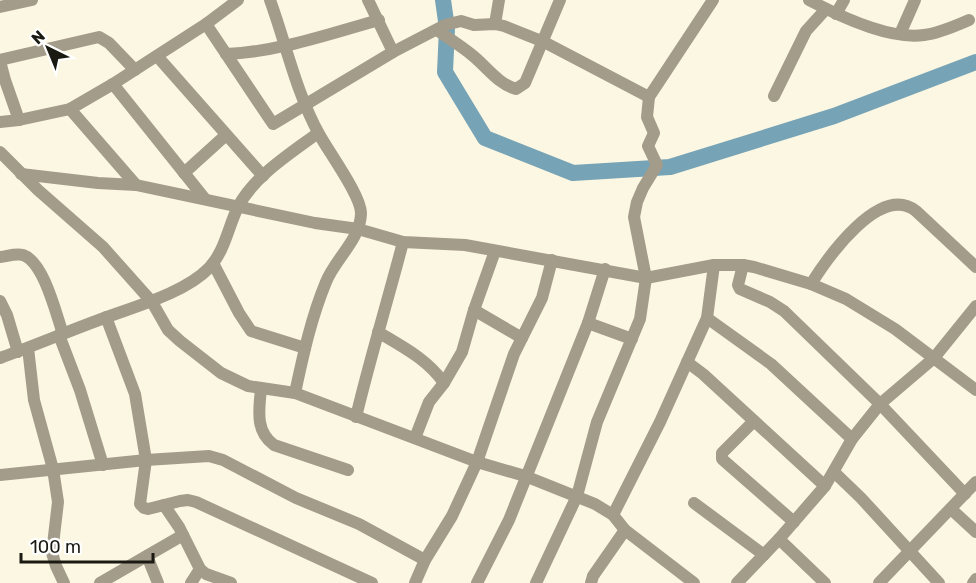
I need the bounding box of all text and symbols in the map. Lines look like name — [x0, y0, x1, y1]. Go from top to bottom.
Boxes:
north arrow — [18, 18, 78, 78]
text: N — [27, 27, 49, 48]
scale bar — [21, 526, 153, 564]
text: 100 m — [30, 536, 81, 558]

